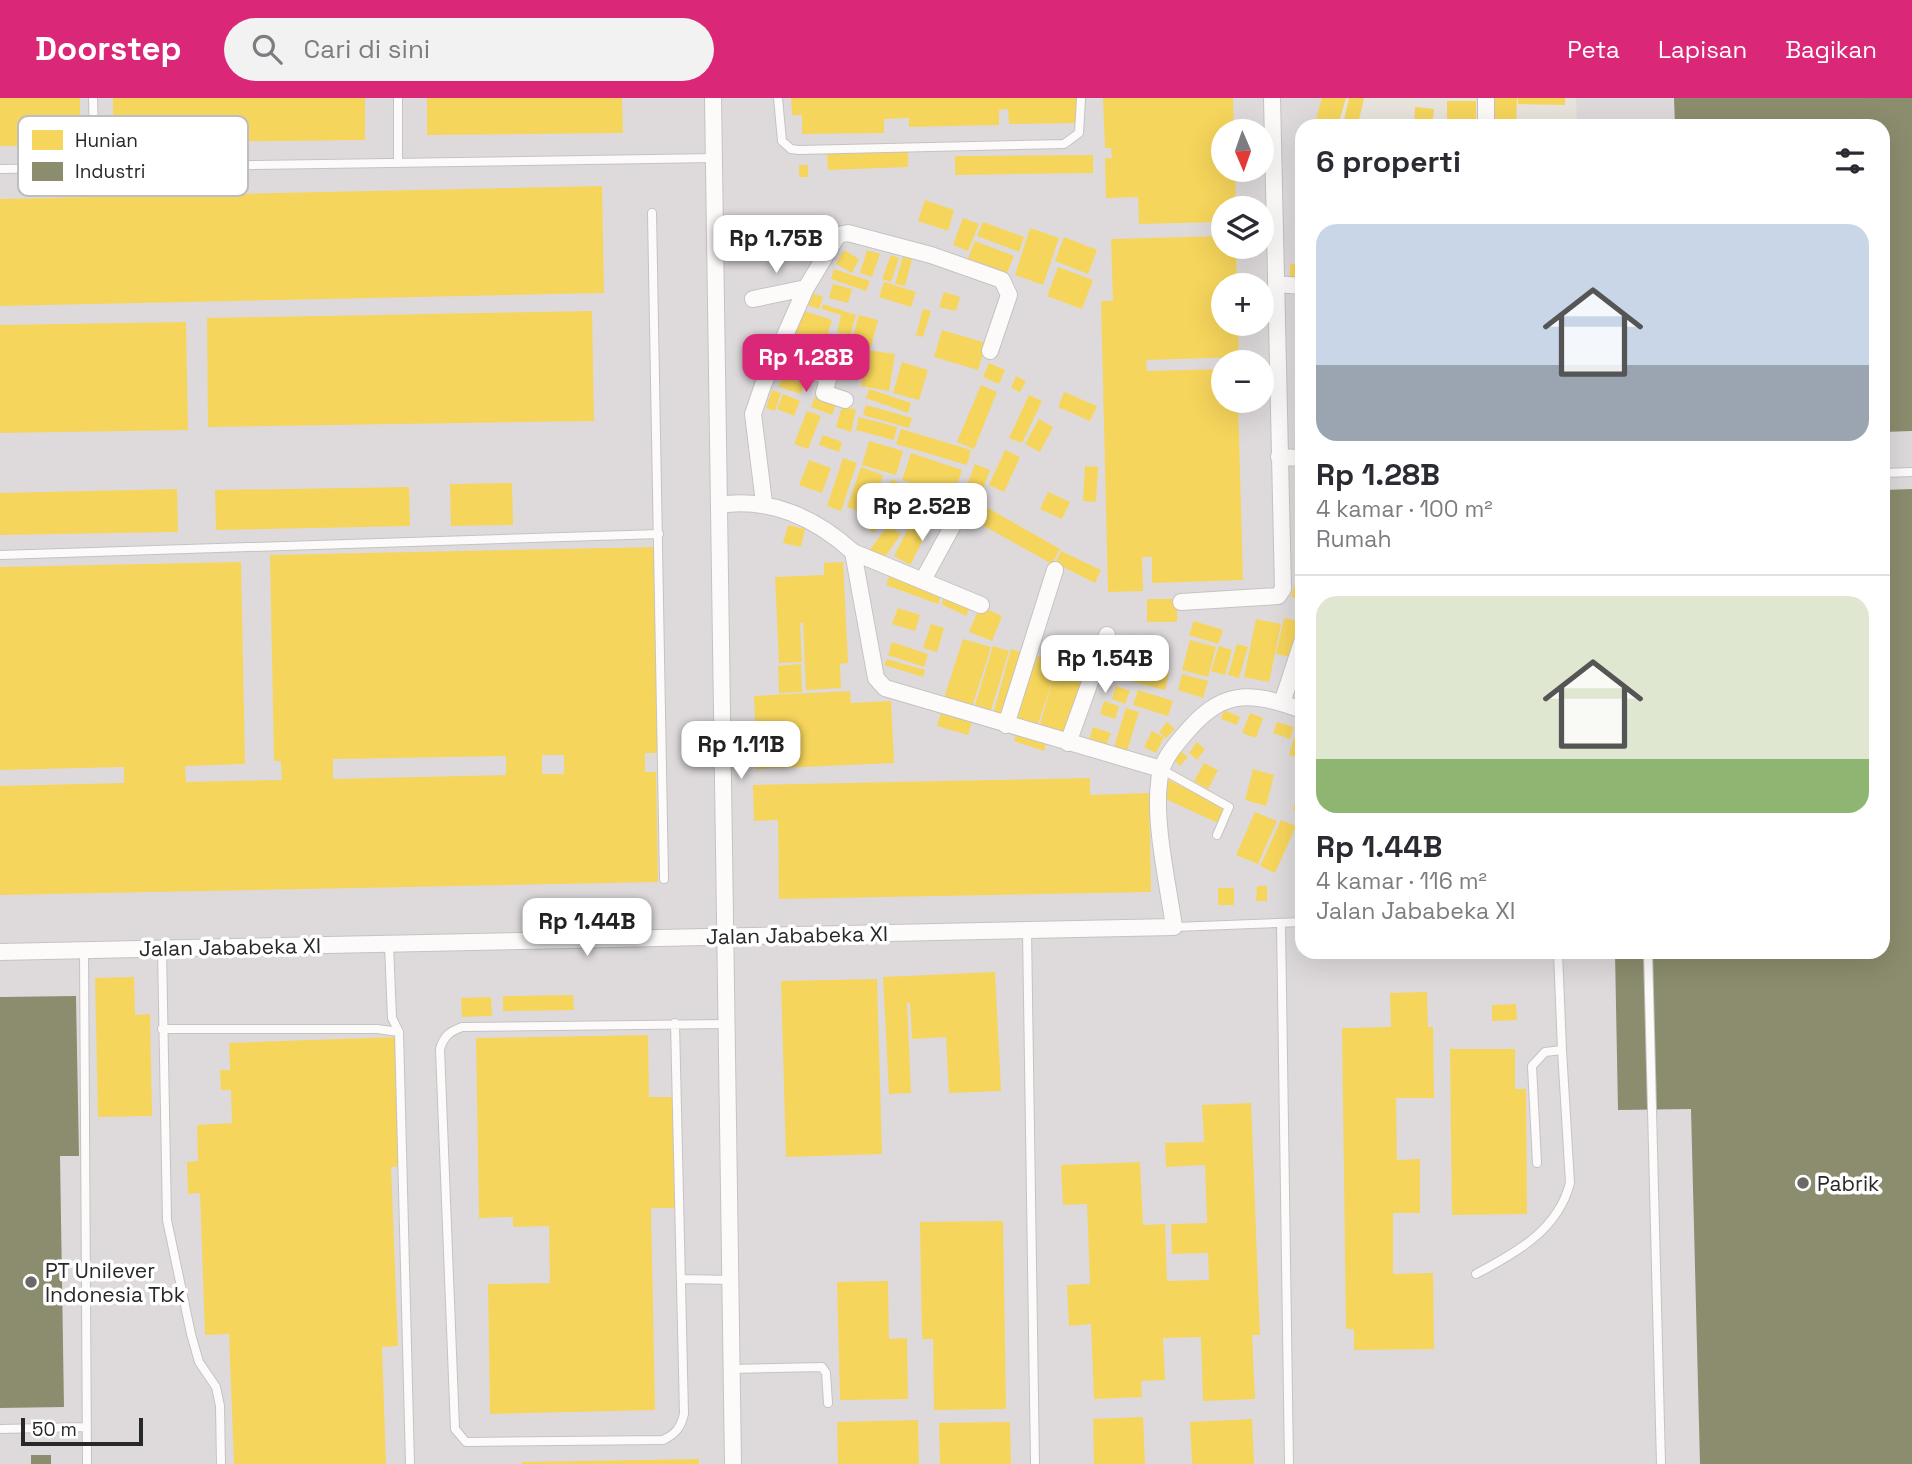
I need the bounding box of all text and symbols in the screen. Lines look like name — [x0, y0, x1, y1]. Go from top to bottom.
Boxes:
search box — [224, 18, 714, 81]
text: Doorstep — [35, 28, 182, 70]
icon: search — [248, 30, 286, 68]
text: Cari di sini — [304, 32, 430, 66]
text: Peta — [1567, 34, 1620, 65]
text: Lapisan — [1658, 34, 1747, 65]
text: Bagikan — [1785, 34, 1877, 65]
legend — [18, 116, 248, 196]
north arrow — [1211, 119, 1274, 182]
map controls — [1211, 119, 1274, 413]
text: Hunian — [75, 128, 138, 153]
text: 6 properti — [1316, 142, 1461, 181]
icon: filters — [1831, 142, 1869, 180]
text: Industri — [75, 159, 146, 184]
button: layers — [1211, 196, 1274, 259]
pin: Rp 1.75B — [704, 216, 848, 275]
text: Rp 1.75B — [729, 223, 823, 253]
icon: home — [1530, 269, 1656, 395]
button: + — [1211, 273, 1274, 336]
pin: Rp 1.28B — [734, 334, 878, 394]
text: Rp 1.28B — [758, 342, 854, 372]
button: − — [1211, 350, 1274, 413]
text: Rp 1.28B — [1316, 455, 1440, 494]
pin: Rp 2.52B — [850, 484, 994, 543]
text: Rp 2.52B — [873, 491, 971, 521]
text: 4 kamar · 100 m² — [1316, 494, 1493, 524]
text: Rumah — [1316, 524, 1392, 554]
pin: Rp 1.54B — [1033, 636, 1177, 695]
icon: home — [1530, 641, 1656, 767]
text: Rp 1.54B — [1057, 643, 1153, 673]
pin: Rp 1.11B — [669, 722, 813, 781]
text: Rp 1.11B — [697, 729, 785, 759]
text: Rp 1.44B — [1316, 827, 1442, 866]
text: 4 kamar · 116 m² — [1316, 866, 1487, 896]
text: Jalan Jababeka XI — [1316, 896, 1515, 926]
pin: Rp 1.44B — [515, 898, 659, 958]
text: Rp 1.44B — [539, 906, 635, 936]
street label: Jalan Jababeka XI — [706, 920, 888, 950]
street label: Jalan Jababeka XI — [139, 932, 321, 962]
place label: Pabrik — [1817, 1170, 1879, 1197]
marker: Pabrik — [1795, 1175, 1811, 1191]
place label: PT Unilever Indonesia Tbk — [45, 1257, 185, 1308]
marker: PT Unilever Indonesia Tbk — [23, 1274, 39, 1290]
scale bar — [21, 1415, 144, 1447]
text: 50 m — [32, 1417, 77, 1442]

